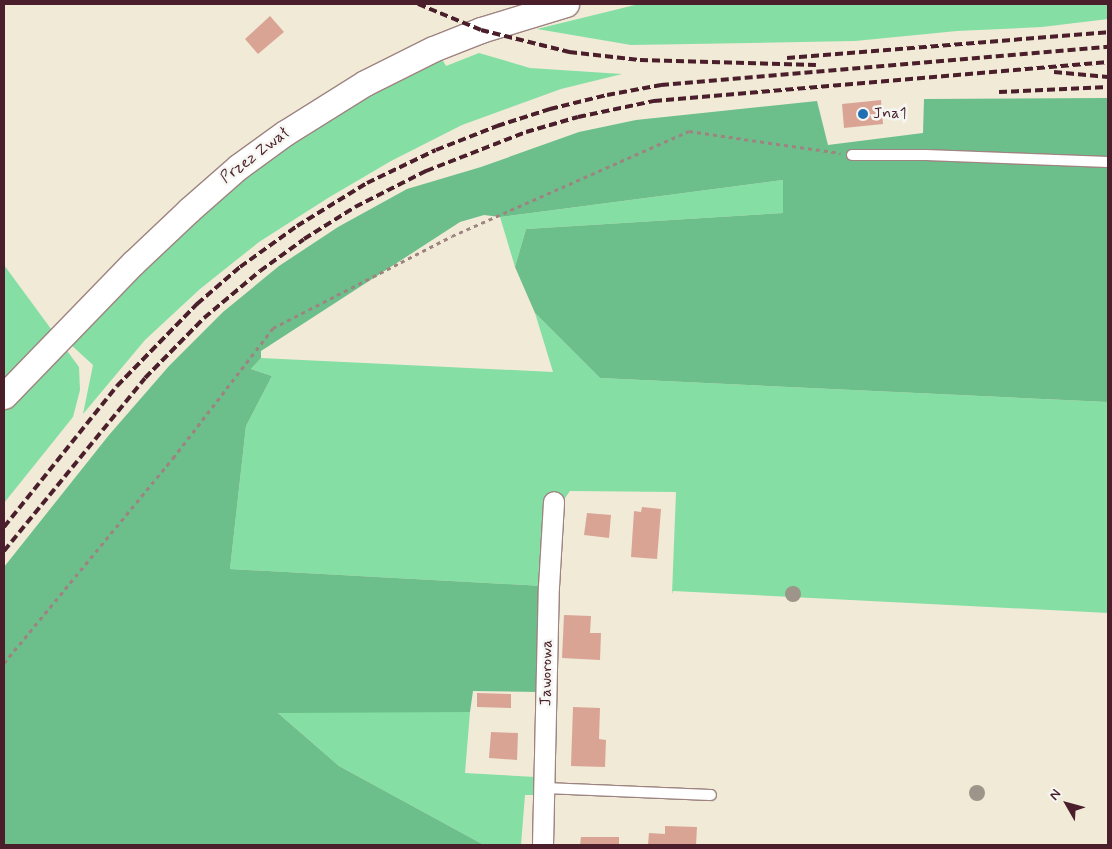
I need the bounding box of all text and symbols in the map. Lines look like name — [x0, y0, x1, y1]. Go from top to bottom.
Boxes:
place label: Jna1 — [873, 104, 907, 124]
marker: Jna1 — [857, 108, 869, 120]
street label: Przez Zwał — [217, 124, 293, 188]
street label: Jaworowa — [537, 640, 557, 706]
north arrow — [1042, 779, 1092, 829]
text: N — [1045, 786, 1065, 804]

